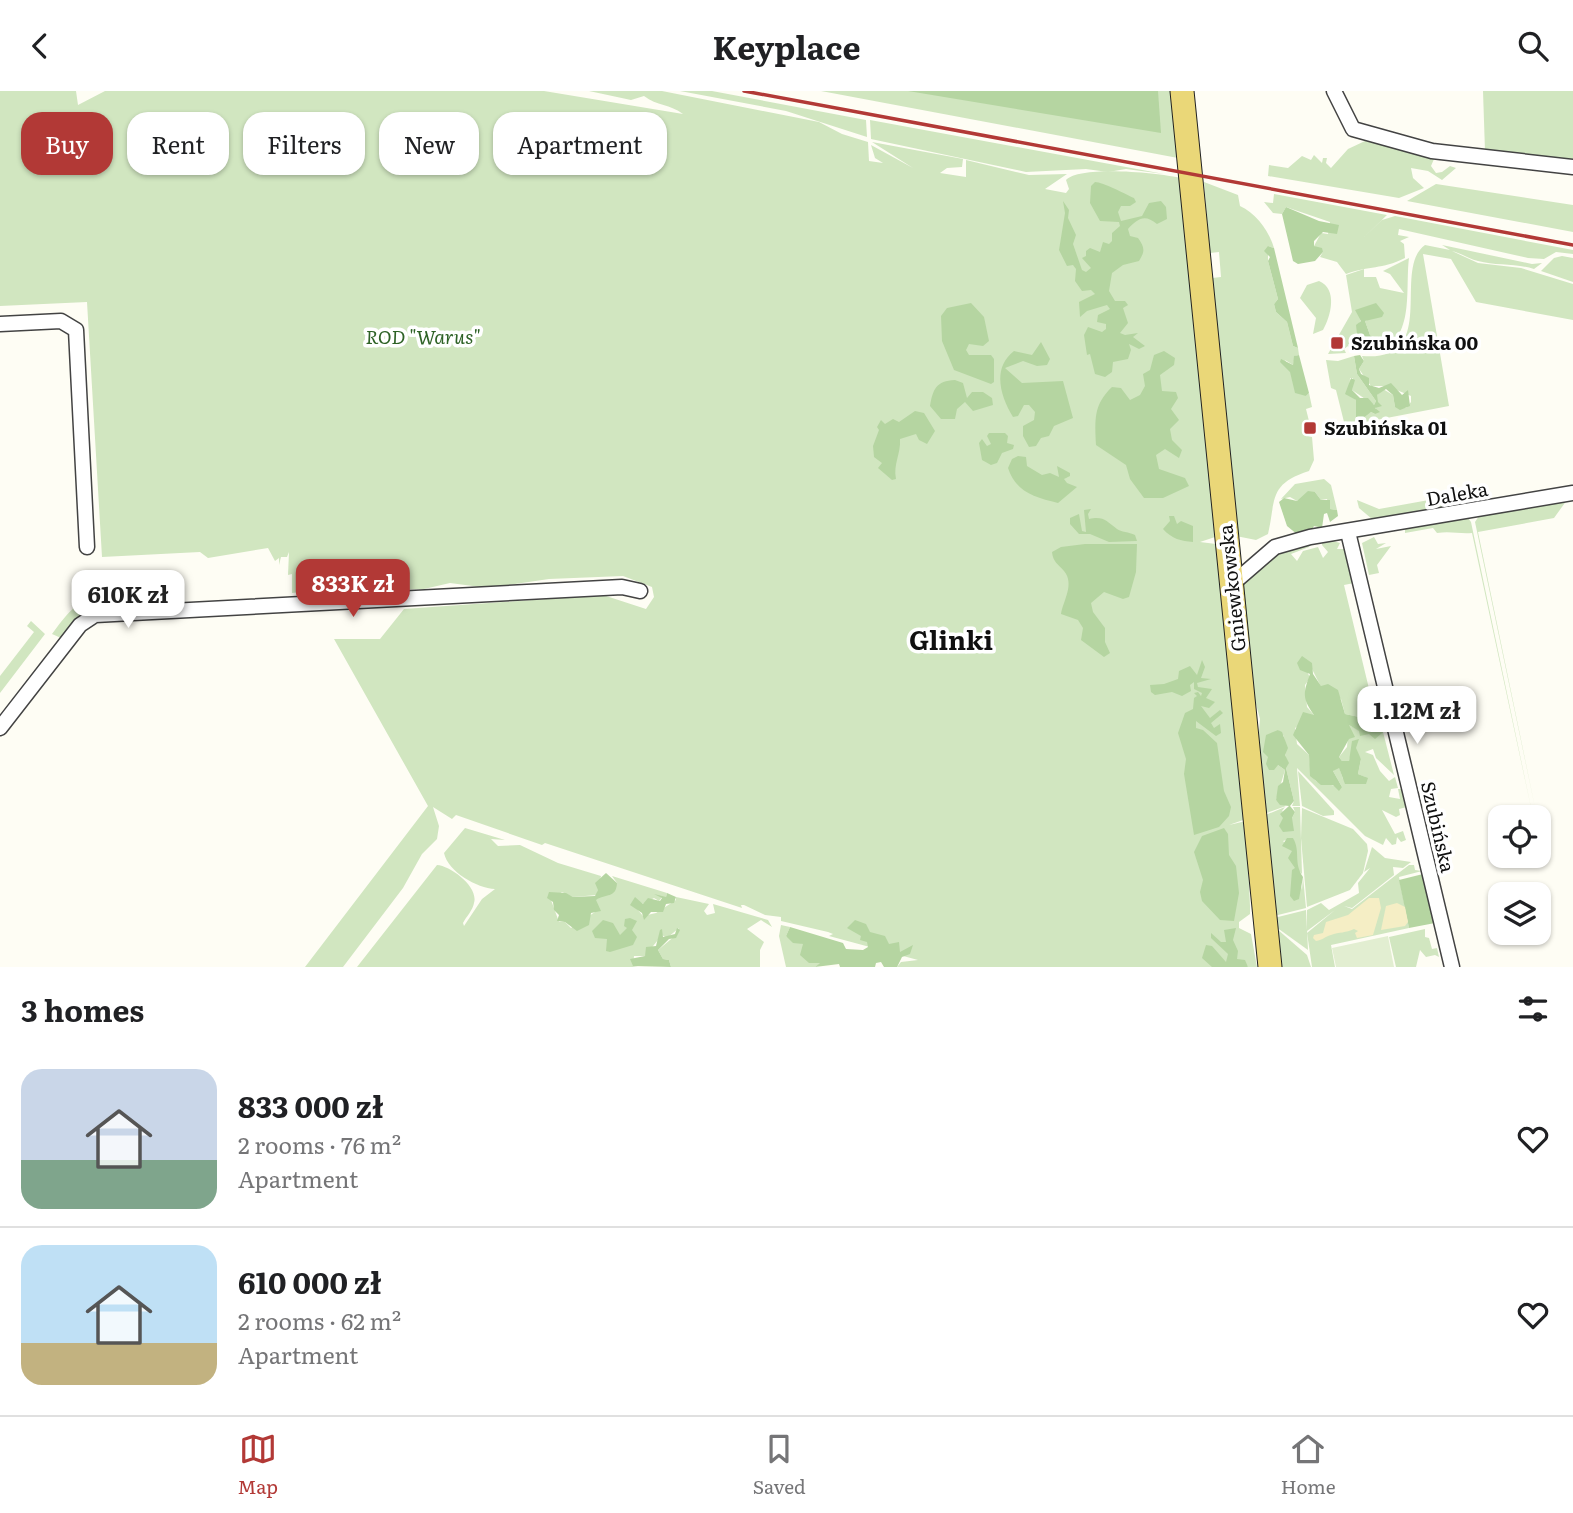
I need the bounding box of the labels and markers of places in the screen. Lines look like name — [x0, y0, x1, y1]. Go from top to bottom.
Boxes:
place label: Szubińska 00 — [1351, 328, 1478, 356]
marker: Szubińska 00 — [1329, 335, 1345, 351]
place label: Szubińska 01 — [1324, 413, 1447, 441]
marker: Szubińska 01 — [1302, 420, 1318, 436]
pin: 833K zł — [288, 559, 418, 619]
pin: 610K zł — [63, 571, 193, 630]
pin: 1.12M zł — [1345, 687, 1489, 746]

